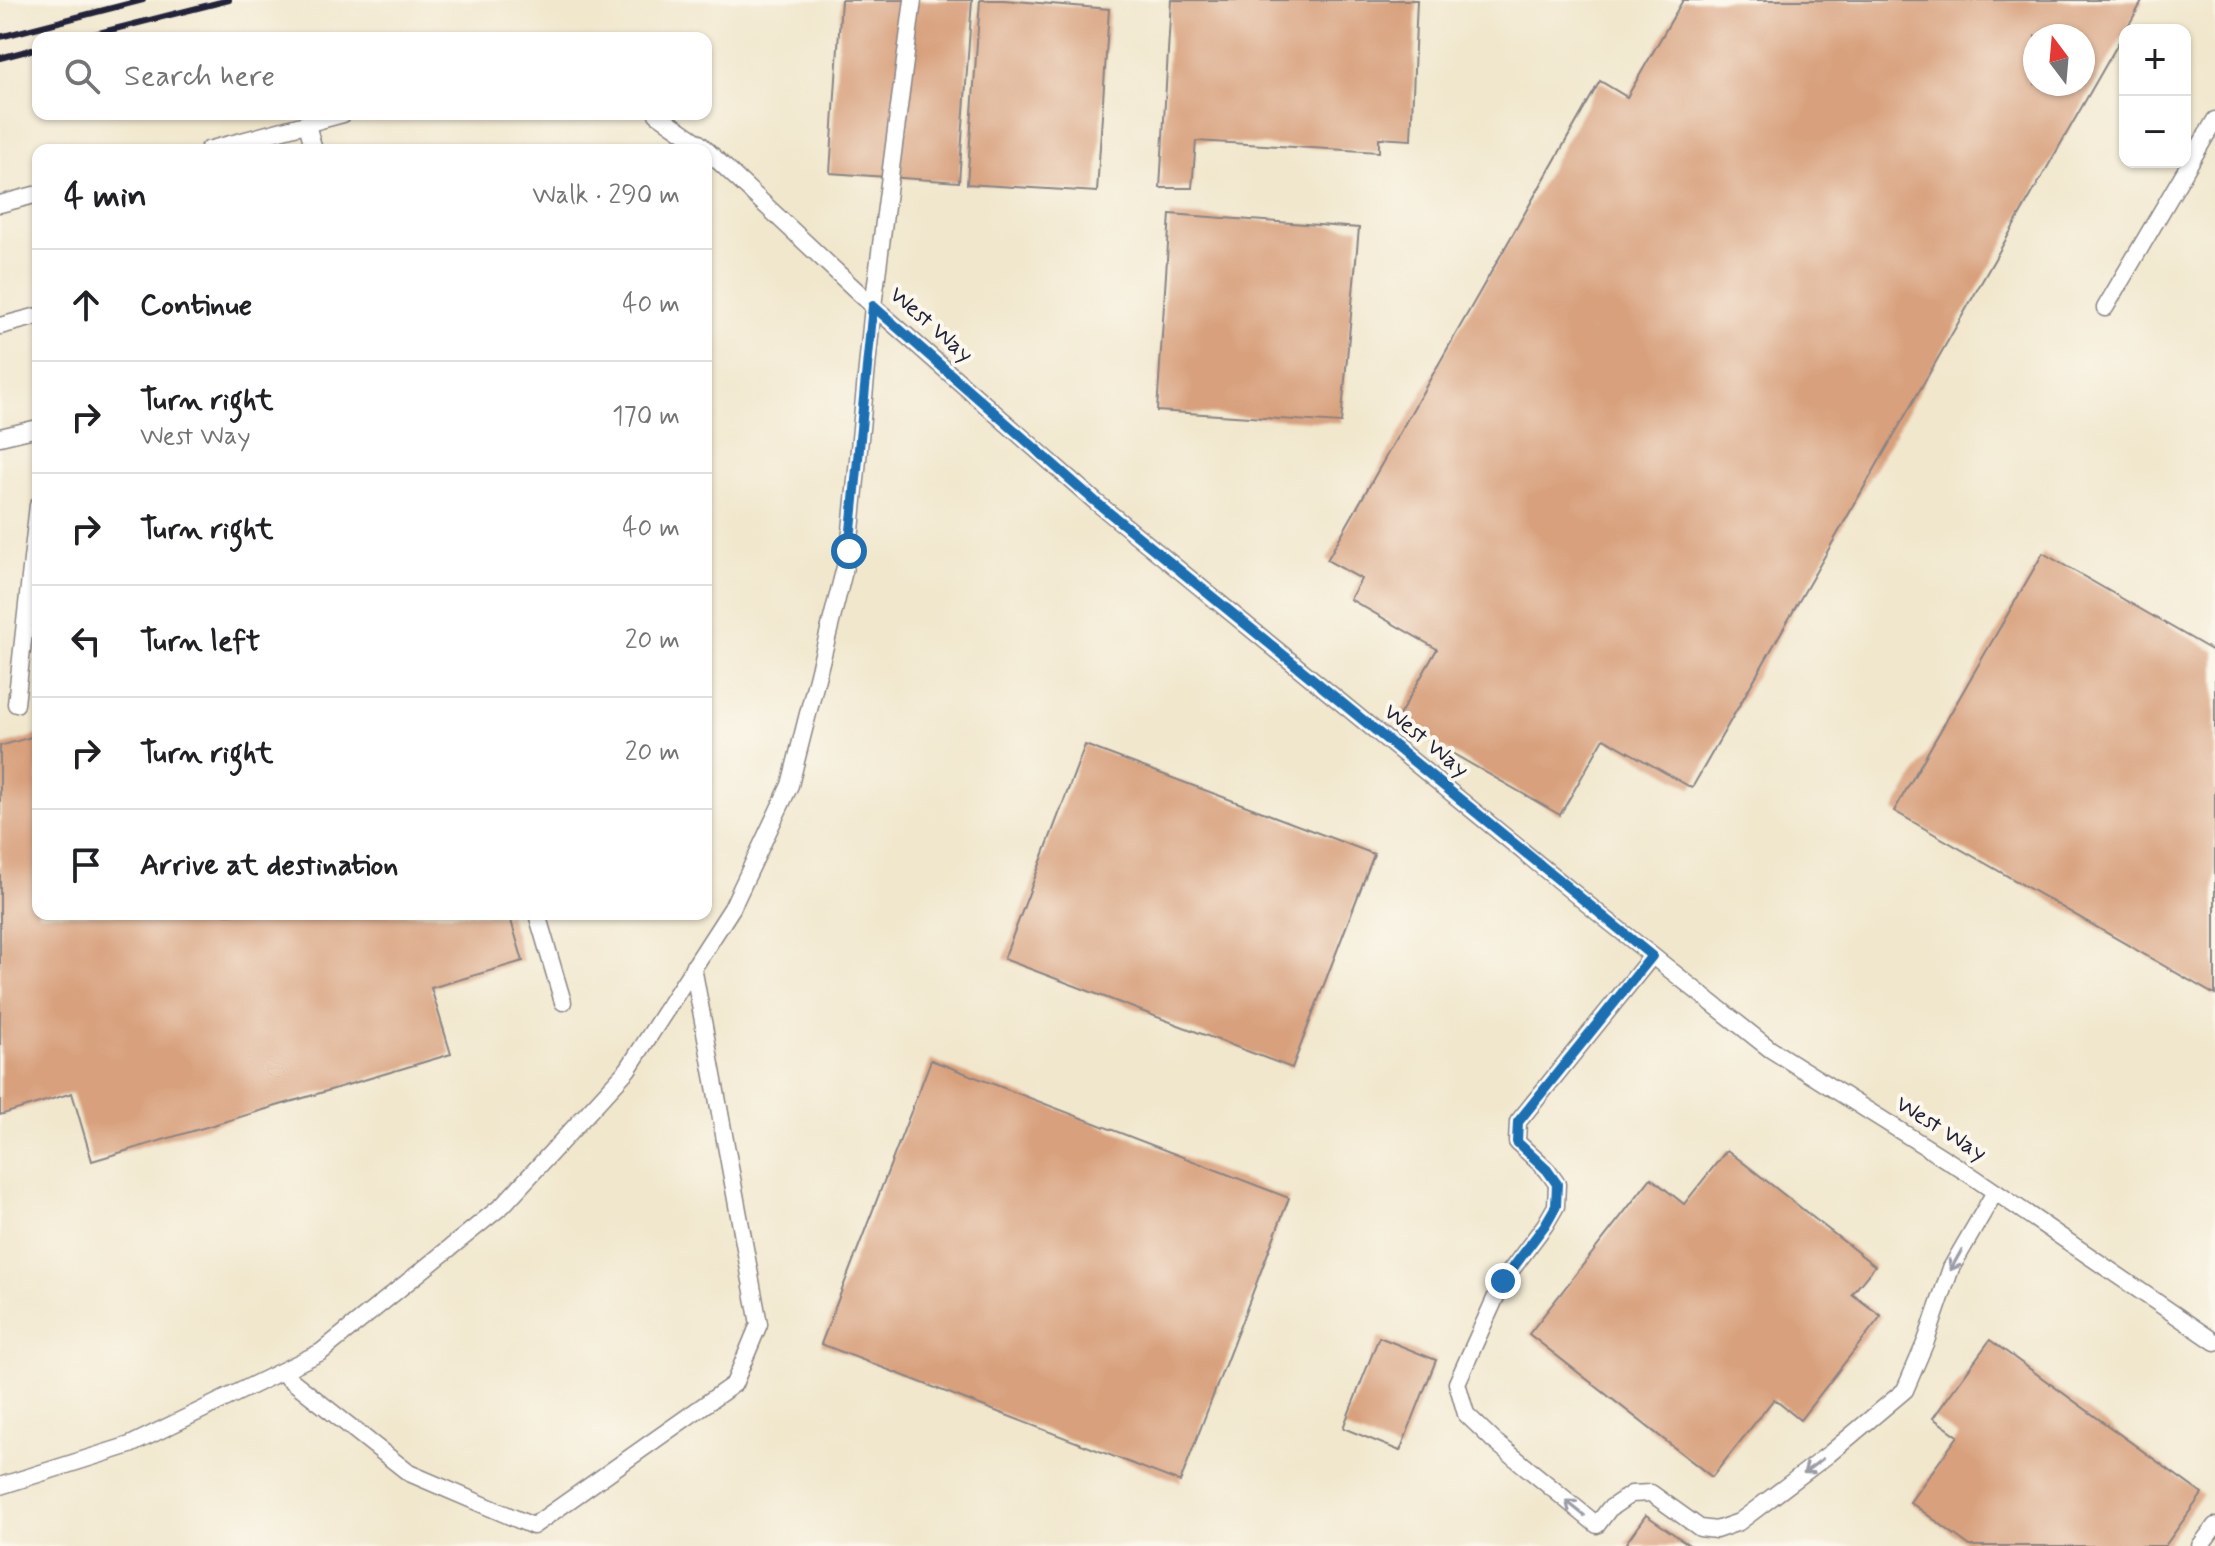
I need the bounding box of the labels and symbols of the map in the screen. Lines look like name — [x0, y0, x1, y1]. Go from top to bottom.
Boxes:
north arrow — [2023, 24, 2095, 96]
street label: West Way — [882, 280, 980, 370]
route start — [831, 533, 867, 569]
street label: West Way — [1377, 697, 1475, 785]
street label: West Way — [1890, 1089, 1992, 1169]
one-way arrow — [1948, 1247, 1964, 1271]
route end — [1485, 1263, 1521, 1299]
one-way arrow — [1802, 1458, 1824, 1475]
one-way arrow — [1565, 1499, 1586, 1516]

